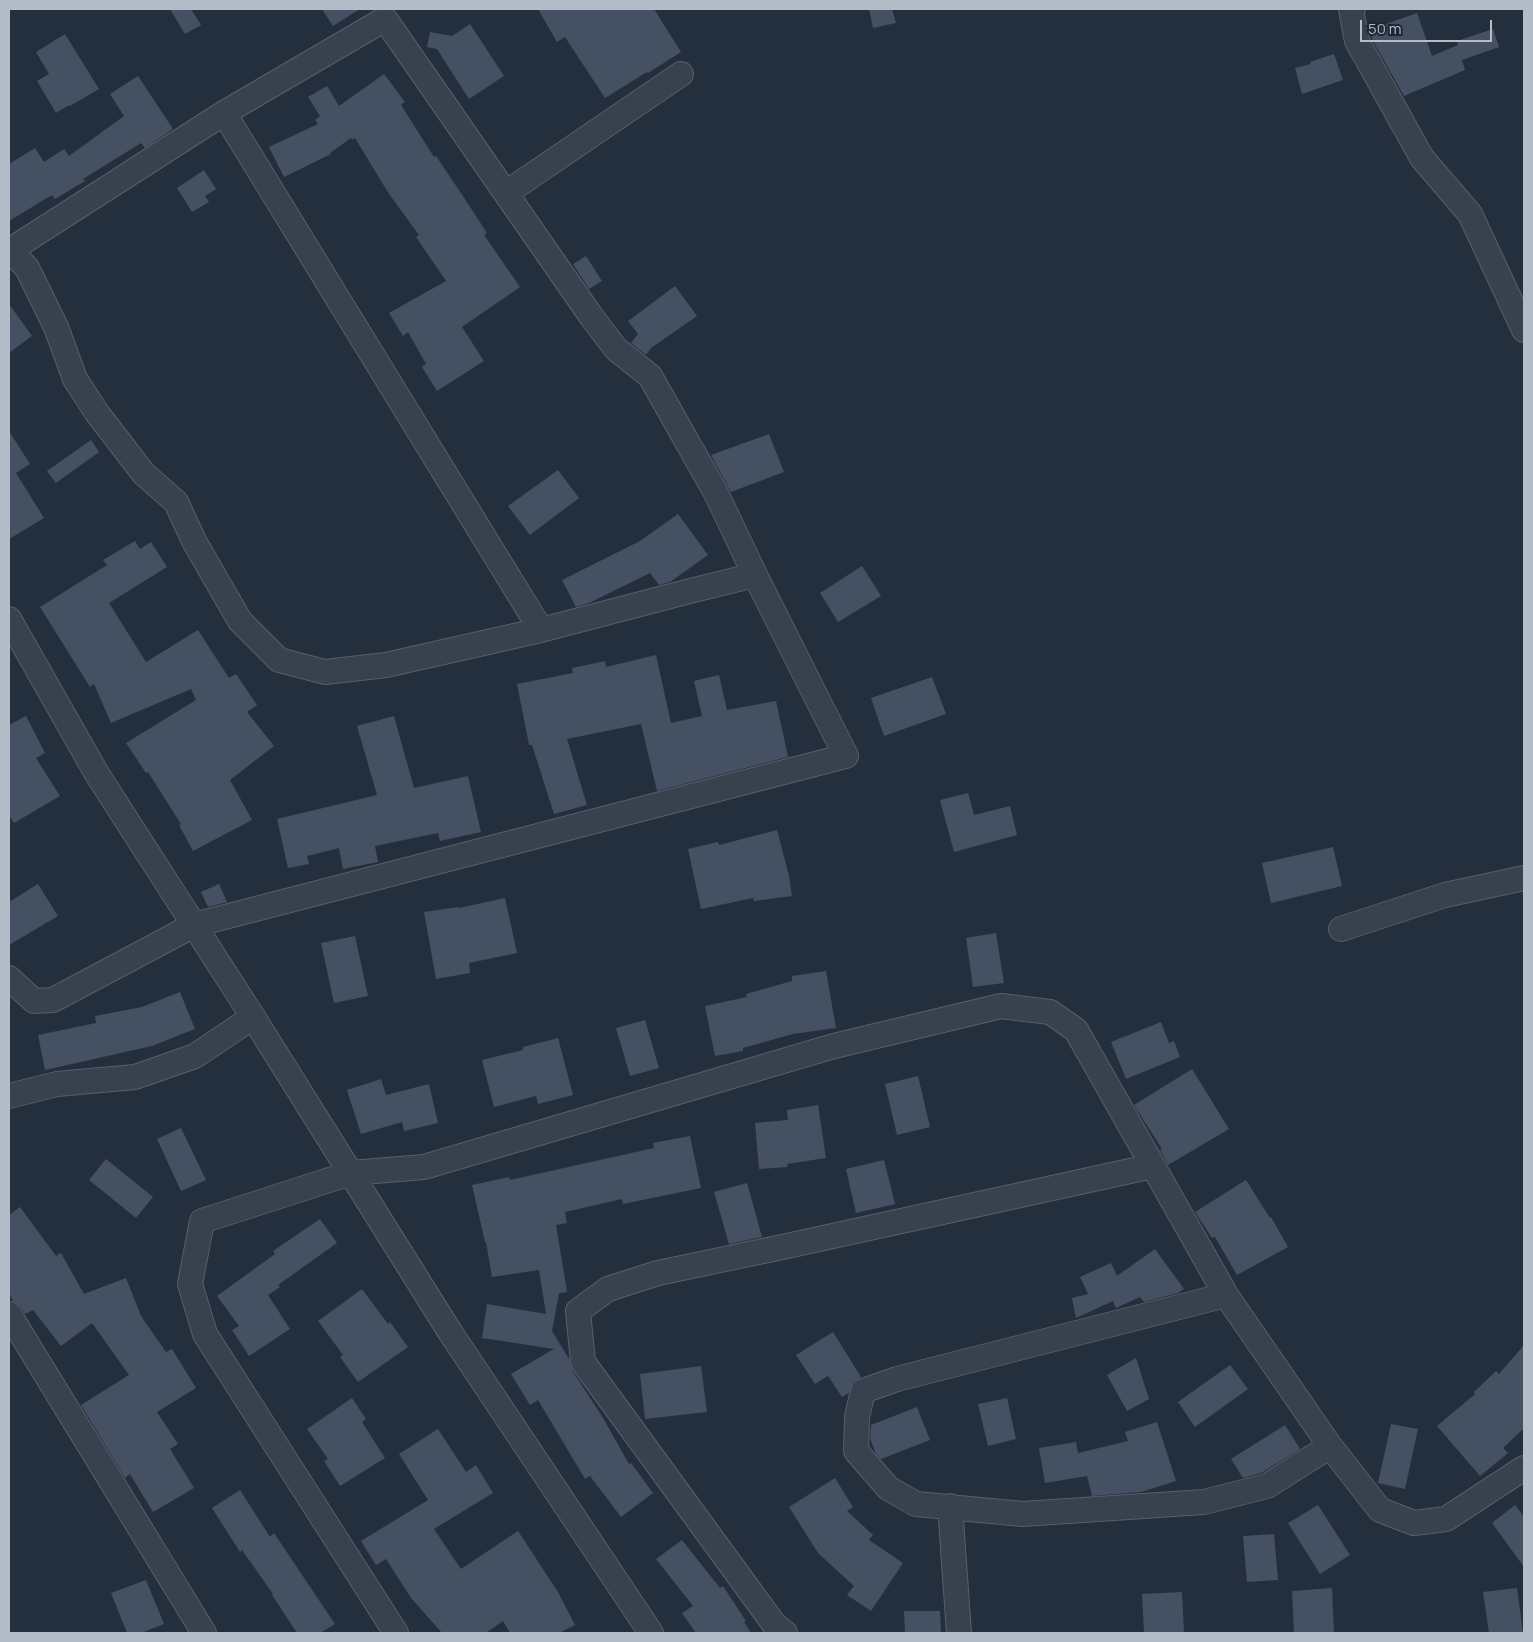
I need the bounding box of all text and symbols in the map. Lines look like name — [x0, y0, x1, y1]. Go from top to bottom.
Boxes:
scale bar — [1363, 10, 1496, 42]
text: 50 m — [1368, 18, 1402, 39]

